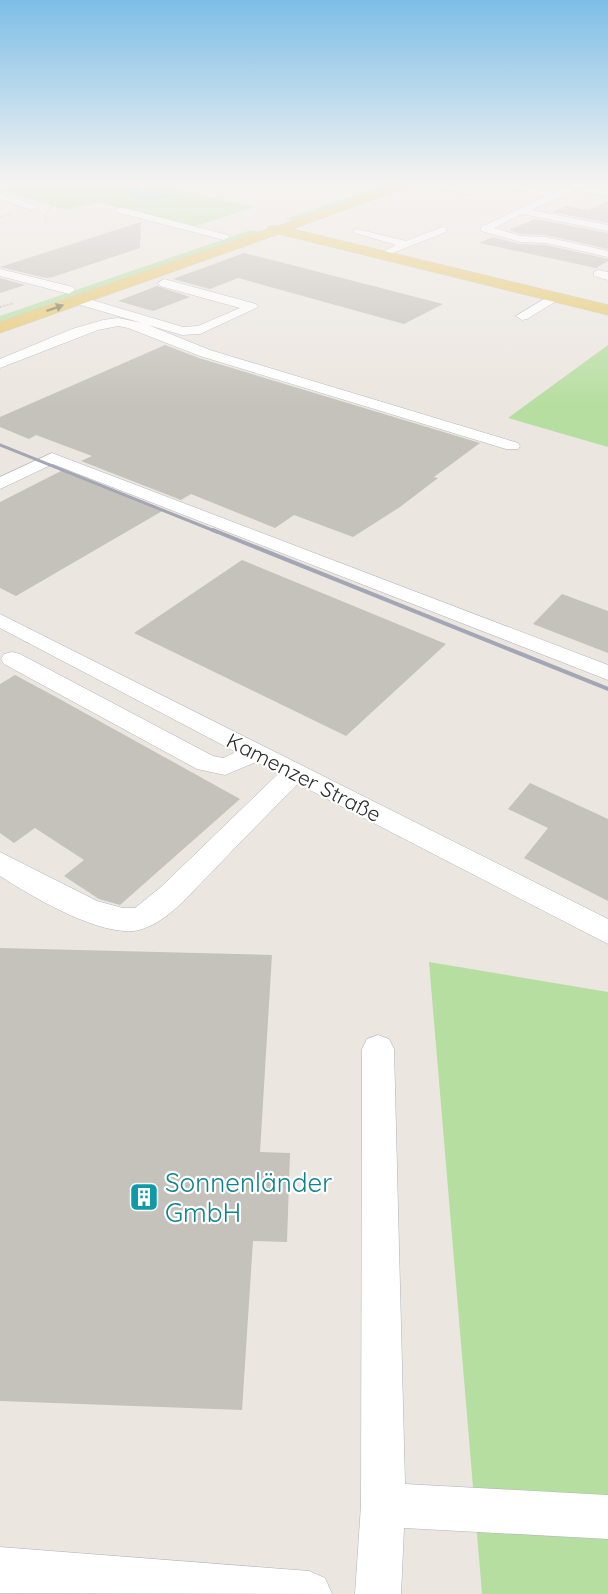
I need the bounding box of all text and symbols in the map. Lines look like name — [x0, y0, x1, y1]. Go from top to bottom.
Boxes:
one-way arrow — [46, 303, 64, 313]
street label: Kamenzer Straße — [223, 727, 385, 827]
place label: Sonnenländer GmbH — [165, 1166, 332, 1229]
building icon: Sonnenländer GmbH — [128, 1181, 160, 1213]

